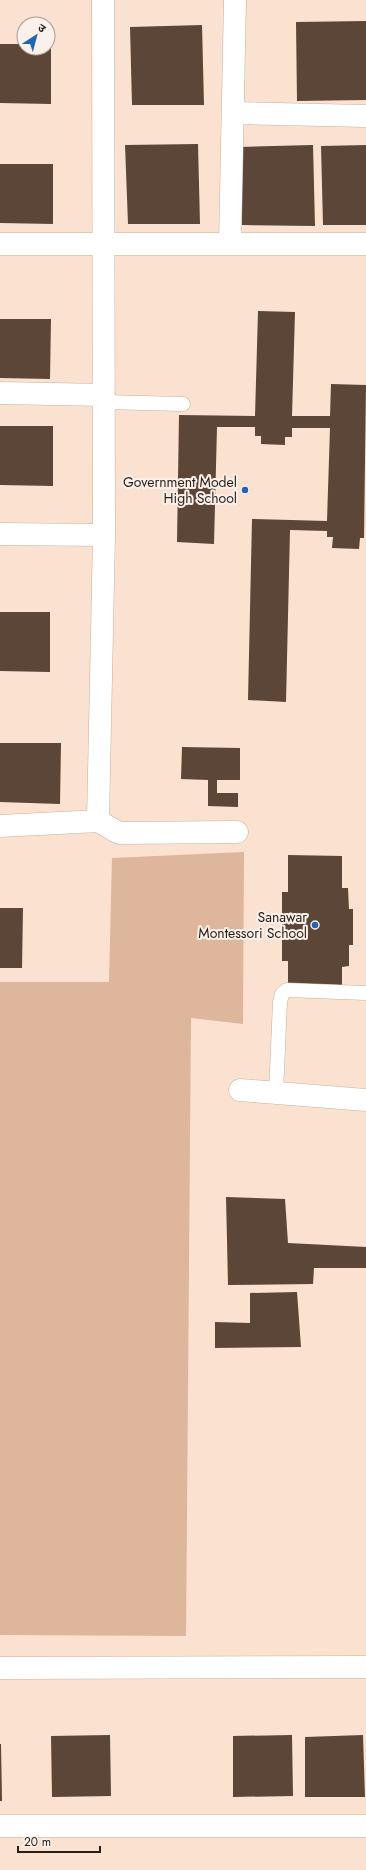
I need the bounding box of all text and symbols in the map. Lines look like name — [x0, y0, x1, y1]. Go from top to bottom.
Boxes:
north arrow — [16, 16, 56, 56]
text: उ — [35, 20, 50, 37]
place label: Government Model High School — [123, 472, 237, 508]
marker: Government Model High School — [240, 485, 250, 495]
place label: Sanawar Montessori School — [198, 907, 307, 943]
marker: Sanawar Montessori School — [310, 920, 320, 930]
scale bar — [18, 1828, 100, 1854]
text: 20 m — [24, 1833, 51, 1851]

